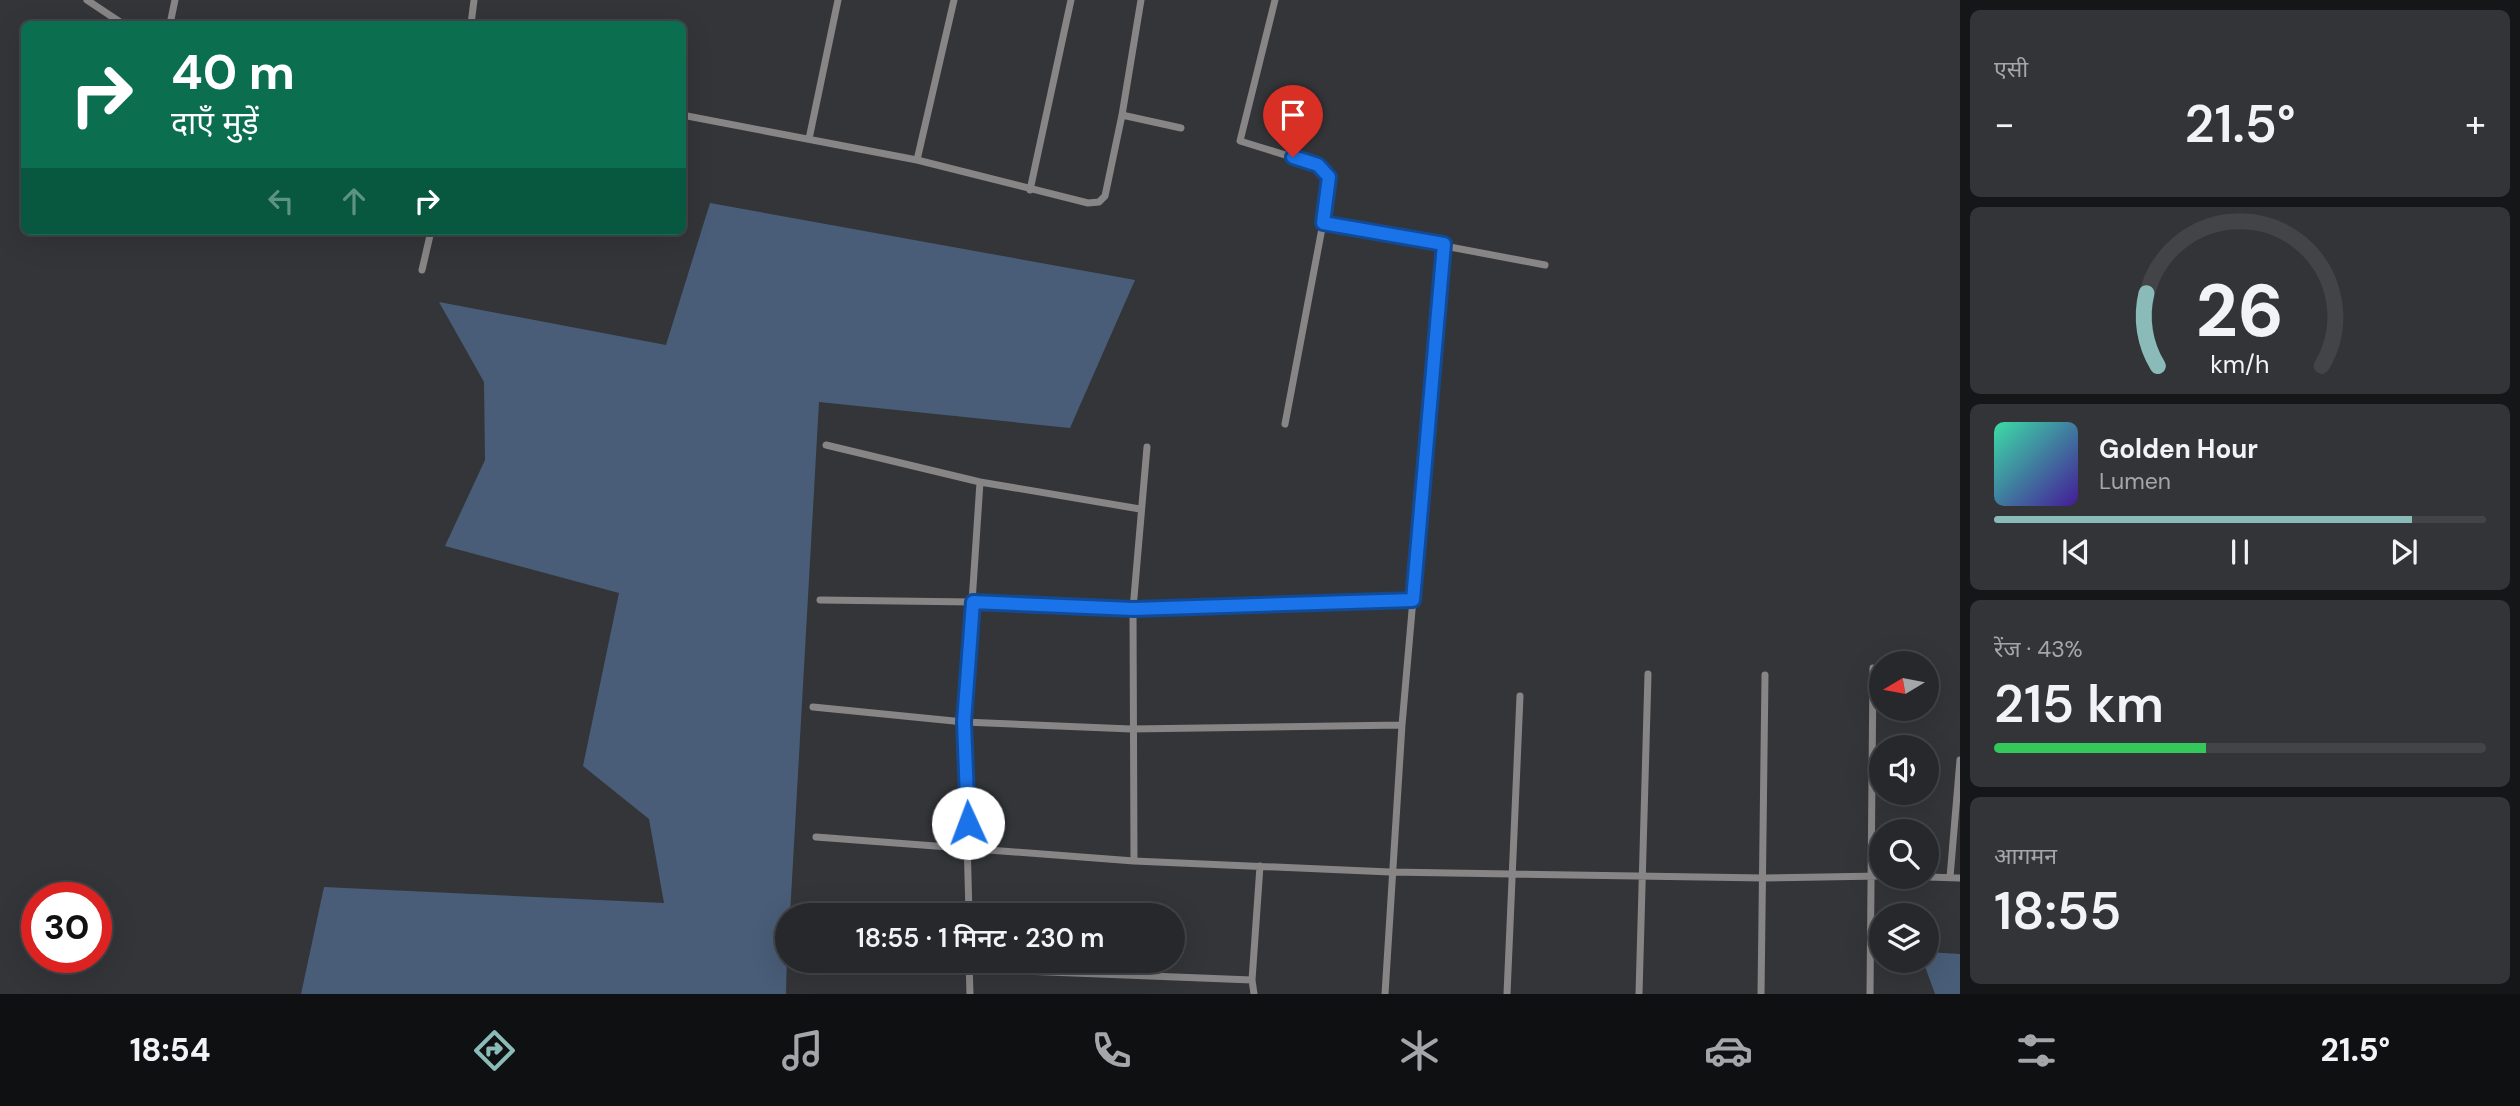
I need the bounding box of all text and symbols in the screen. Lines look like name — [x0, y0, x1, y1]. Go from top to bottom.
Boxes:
text: 40 m — [171, 40, 295, 104]
icon: right — [56, 49, 147, 140]
text: एसी — [1994, 54, 2028, 84]
pin — [1263, 85, 1323, 157]
text: 21.5° — [2184, 90, 2296, 158]
icon: arrive — [1274, 96, 1312, 134]
text: − — [1994, 99, 2015, 149]
text: + — [2465, 99, 2486, 149]
text: दाएँ मुड़ें — [171, 102, 259, 144]
icon: left — [262, 182, 300, 220]
icon: ahead — [335, 182, 373, 220]
icon: right — [408, 182, 446, 220]
text: 26 — [2196, 265, 2284, 360]
text: km/h — [2210, 348, 2270, 381]
text: Golden Hour — [2099, 432, 2258, 466]
text: Lumen — [2099, 466, 2171, 496]
icon: previous — [2057, 533, 2095, 571]
icon: pause — [2221, 533, 2259, 571]
icon: next — [2385, 533, 2423, 571]
text: रेंज · 43% — [1994, 634, 2083, 664]
north arrow — [1869, 651, 1939, 721]
map controls — [1869, 651, 1939, 973]
text: 215 km — [1994, 670, 2164, 738]
button: sound — [1869, 735, 1939, 805]
position arrow — [931, 786, 1005, 860]
button: search — [1869, 819, 1939, 889]
text: आगमन — [1994, 841, 2057, 871]
text: 18:55 — [1994, 877, 2121, 945]
speed limit sign: 30 — [21, 882, 112, 973]
button: layers — [1869, 903, 1939, 973]
text: 18:55 · 1 मिनट · 230 m — [856, 921, 1104, 955]
icon: directions — [470, 1026, 519, 1075]
icon: music — [778, 1026, 827, 1075]
icon: phone — [1087, 1026, 1136, 1075]
icon: climate — [1395, 1026, 1444, 1075]
icon: car — [1704, 1026, 1753, 1075]
icon: filters — [2012, 1026, 2061, 1075]
text: 18:54 — [130, 1029, 210, 1071]
text: 21.5° — [2321, 1029, 2390, 1071]

